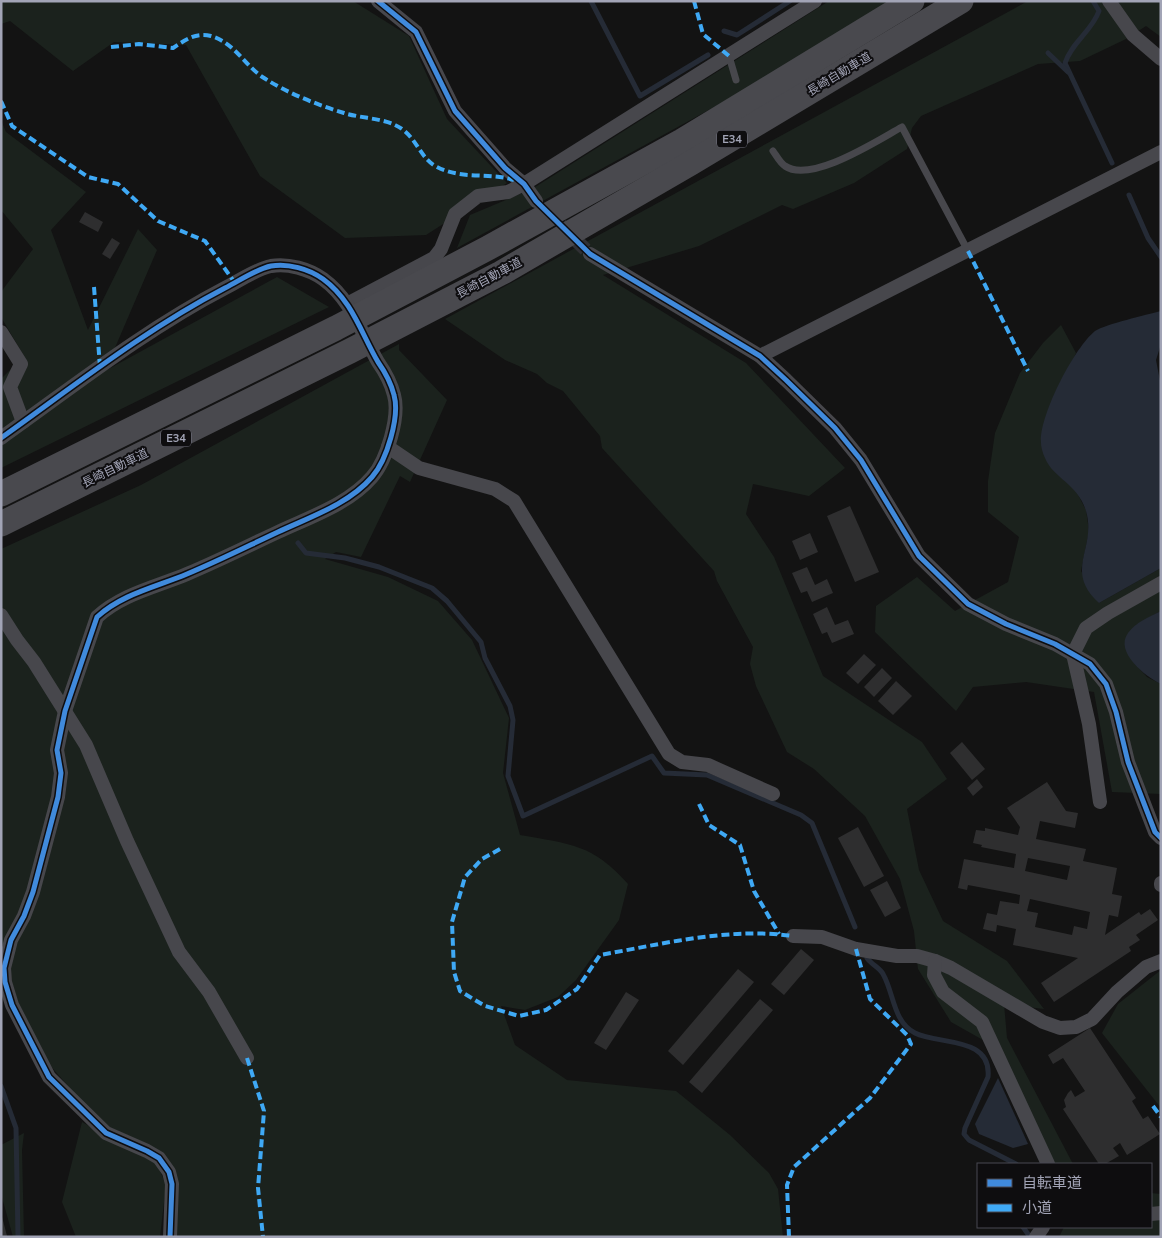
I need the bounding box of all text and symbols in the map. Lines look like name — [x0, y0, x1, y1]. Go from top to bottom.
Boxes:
street label: 長崎自動車道 — [804, 49, 873, 99]
road number: E34 — [717, 130, 747, 148]
street label: 長崎自動車道 — [453, 254, 524, 301]
road number: E34 — [161, 429, 191, 446]
street label: 長崎自動車道 — [79, 445, 150, 490]
legend — [977, 1163, 1152, 1228]
text: 自転車道 — [1022, 1173, 1082, 1192]
text: 小道 — [1022, 1198, 1052, 1217]

